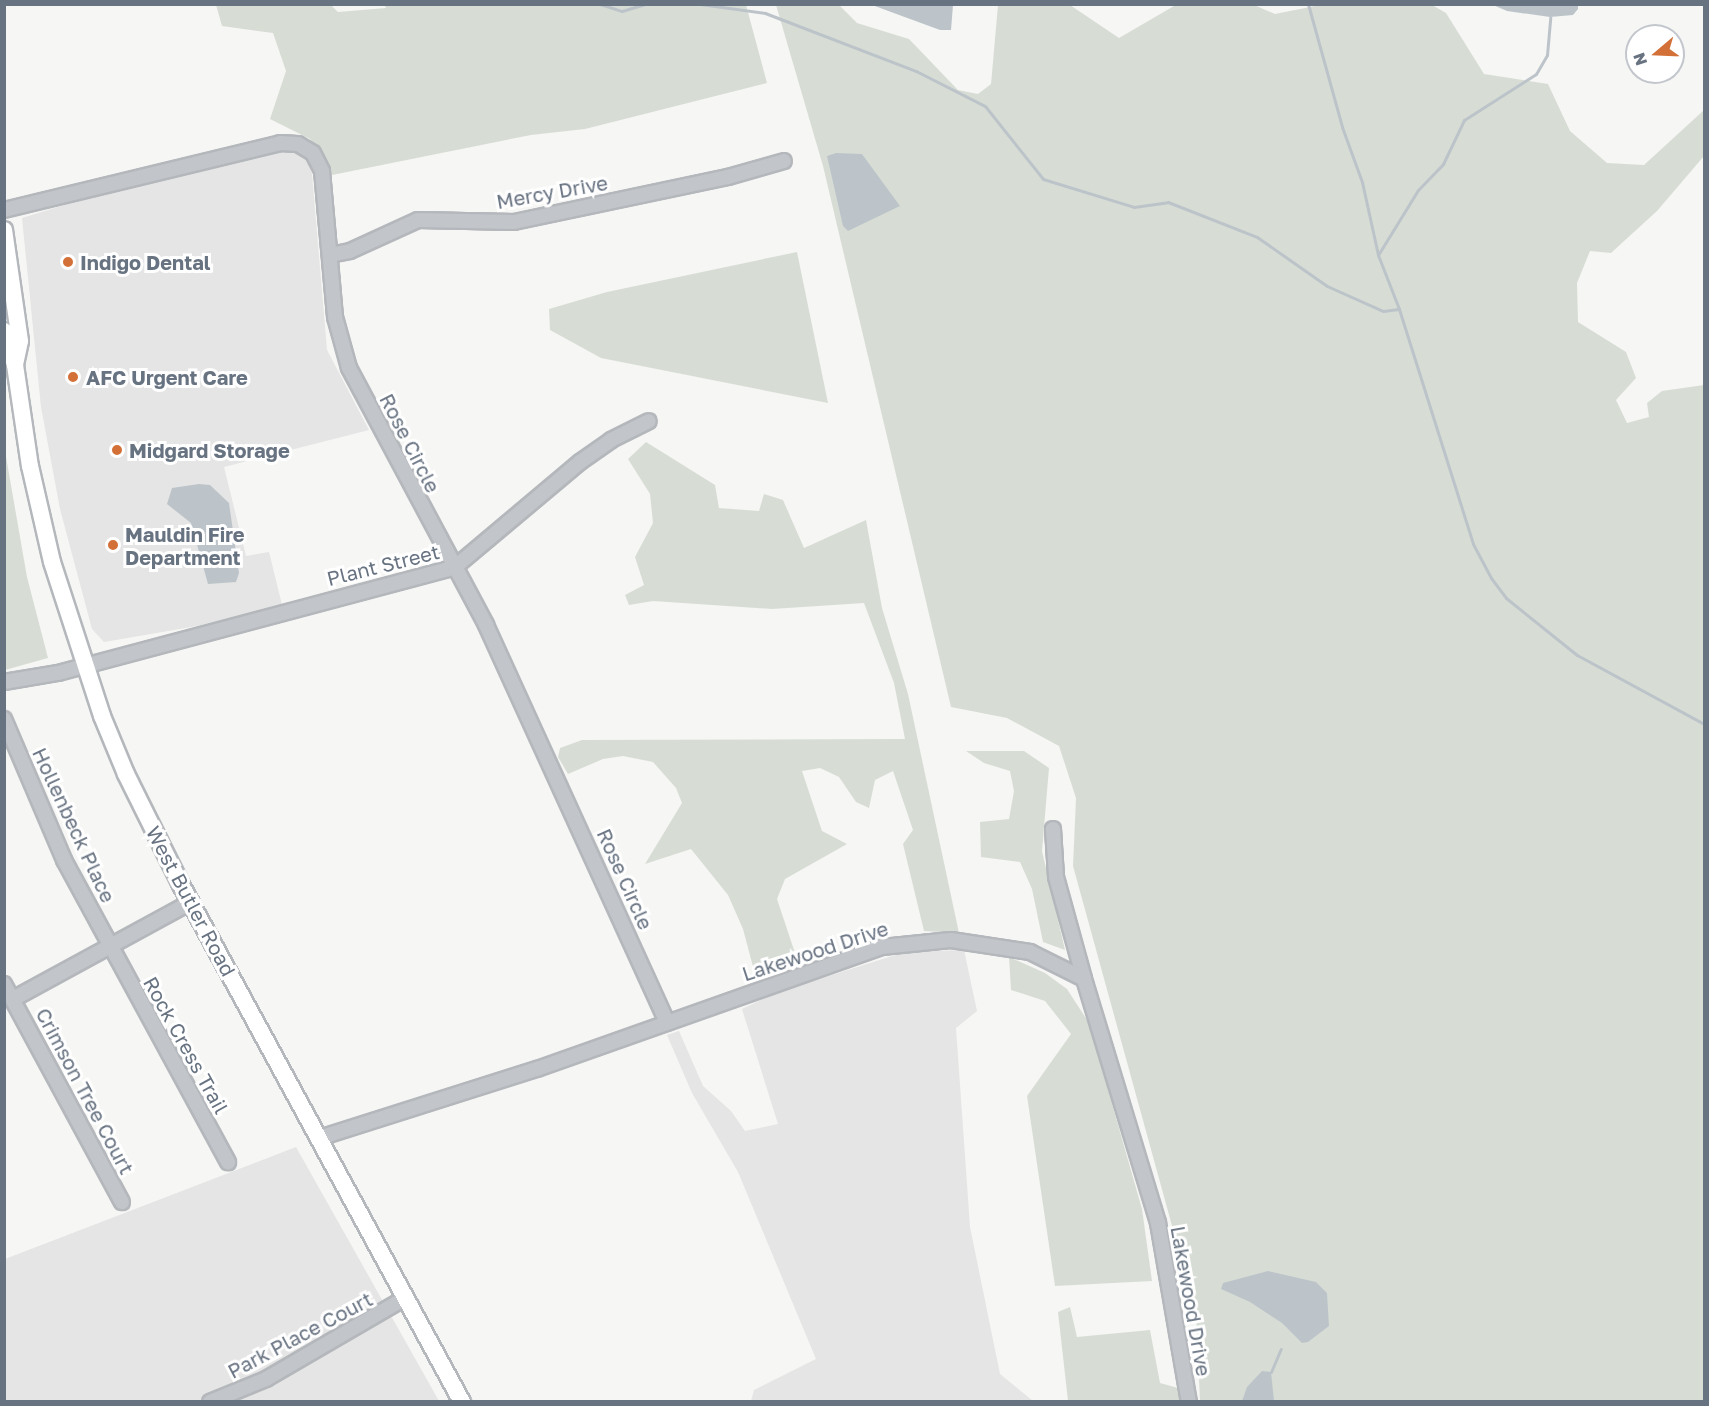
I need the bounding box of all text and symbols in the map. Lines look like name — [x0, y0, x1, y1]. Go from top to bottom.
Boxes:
north arrow — [1625, 24, 1685, 84]
text: N — [1628, 50, 1651, 68]
street label: Mercy Drive — [494, 170, 610, 214]
place label: Indigo Dental — [80, 250, 210, 274]
marker: Indigo Dental — [61, 255, 75, 269]
place label: AFC Urgent Care — [86, 365, 248, 389]
marker: AFC Urgent Care — [64, 368, 82, 386]
street label: Rose Circle — [375, 390, 445, 496]
place label: Midgard Storage — [129, 438, 290, 462]
marker: Midgard Storage — [110, 443, 124, 457]
place label: Mauldin Fire Department — [125, 522, 244, 569]
marker: Mauldin Fire Department — [106, 538, 120, 552]
street label: Plant Street — [324, 539, 442, 591]
street label: Hollenbeck Place — [28, 744, 120, 906]
street label: West Butler Road — [141, 822, 241, 980]
street label: Rose Circle — [592, 825, 658, 933]
street label: Lakewood Drive — [739, 916, 891, 986]
street label: Rock Cress Trail — [138, 972, 234, 1118]
street label: Crimson Tree Court — [31, 1004, 139, 1178]
street label: Lakewood Drive — [1166, 1224, 1216, 1378]
street label: Park Place Court — [224, 1287, 376, 1383]

